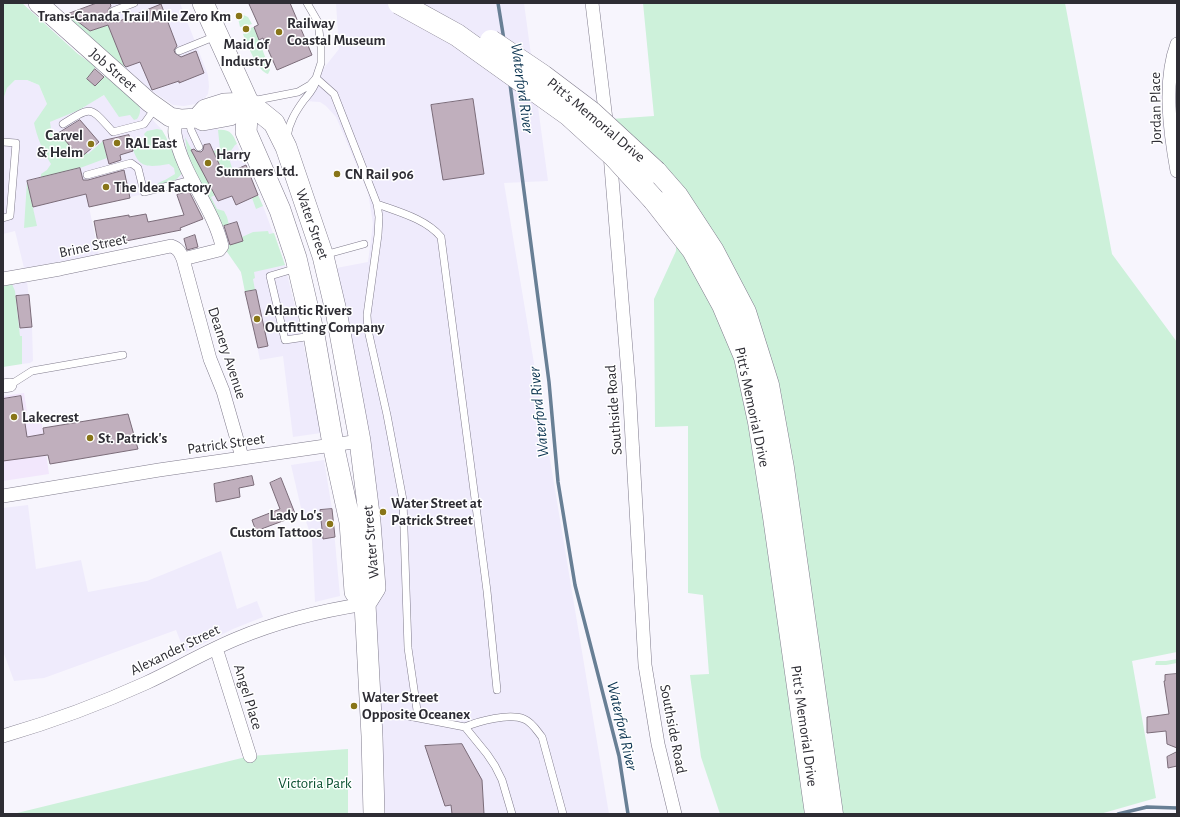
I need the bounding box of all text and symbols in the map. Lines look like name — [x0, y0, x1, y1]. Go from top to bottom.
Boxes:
place label: Trans-Canada Trail Mile Zero Km — [37, 7, 231, 25]
marker: Trans-Canada Trail Mile Zero Km — [234, 11, 244, 21]
place label: Railway Coastal Museum — [287, 14, 386, 49]
marker: Maid of Industry — [241, 24, 251, 34]
marker: Railway Coastal Museum — [274, 27, 284, 37]
place label: Maid of Industry — [221, 35, 271, 70]
water label: Waterford River — [506, 42, 538, 134]
street label: Job Street — [86, 44, 140, 96]
street label: Jordan Place — [1146, 72, 1166, 144]
street label: Pitt's Memorial Drive — [543, 74, 649, 166]
place label: Carvel & Helm — [37, 126, 83, 161]
place label: RAL East — [125, 134, 177, 152]
marker: RAL East — [112, 138, 122, 148]
marker: Carvel & Helm — [86, 139, 96, 149]
place label: Harry Summers Ltd. — [216, 145, 298, 180]
marker: Harry Summers Ltd. — [203, 158, 213, 168]
place label: CN Rail 906 — [345, 165, 414, 183]
marker: CN Rail 906 — [332, 169, 342, 179]
place label: The Idea Factory — [114, 178, 211, 196]
marker: The Idea Factory — [101, 182, 111, 192]
street label: Water Street — [292, 186, 332, 262]
street label: Brine Street — [57, 230, 129, 262]
place label: Atlantic Rivers Outfitting Company — [265, 301, 385, 336]
street label: Deanery Avenue — [204, 305, 250, 401]
marker: Atlantic Rivers Outfitting Company — [252, 314, 262, 324]
street label: Pitt's Memorial Drive — [730, 345, 774, 469]
street label: Southside Road — [602, 364, 626, 456]
water label: Waterford River — [525, 366, 553, 458]
place label: Lakecrest — [22, 408, 79, 426]
marker: Lakecrest — [9, 412, 19, 422]
place label: St. Patrick's — [98, 429, 167, 447]
street label: Patrick Street — [186, 430, 266, 458]
marker: St. Patrick's — [85, 433, 95, 443]
place label: Water Street at Patrick Street — [391, 494, 482, 529]
street label: Water Street — [359, 505, 383, 579]
place label: Lady Lo's Custom Tattoos — [230, 506, 322, 541]
marker: Water Street at Patrick Street — [378, 507, 388, 517]
marker: Lady Lo's Custom Tattoos — [325, 519, 335, 529]
street label: Alexander Street — [127, 621, 223, 679]
street label: Angel Place — [229, 662, 267, 732]
street label: Pitt's Memorial Drive — [787, 664, 821, 788]
water label: Waterford River — [602, 680, 642, 772]
street label: Southside Road — [656, 683, 690, 775]
place label: Water Street Opposite Oceanex — [362, 688, 470, 723]
marker: Water Street Opposite Oceanex — [349, 701, 359, 711]
park label: Victoria Park — [278, 774, 352, 792]

